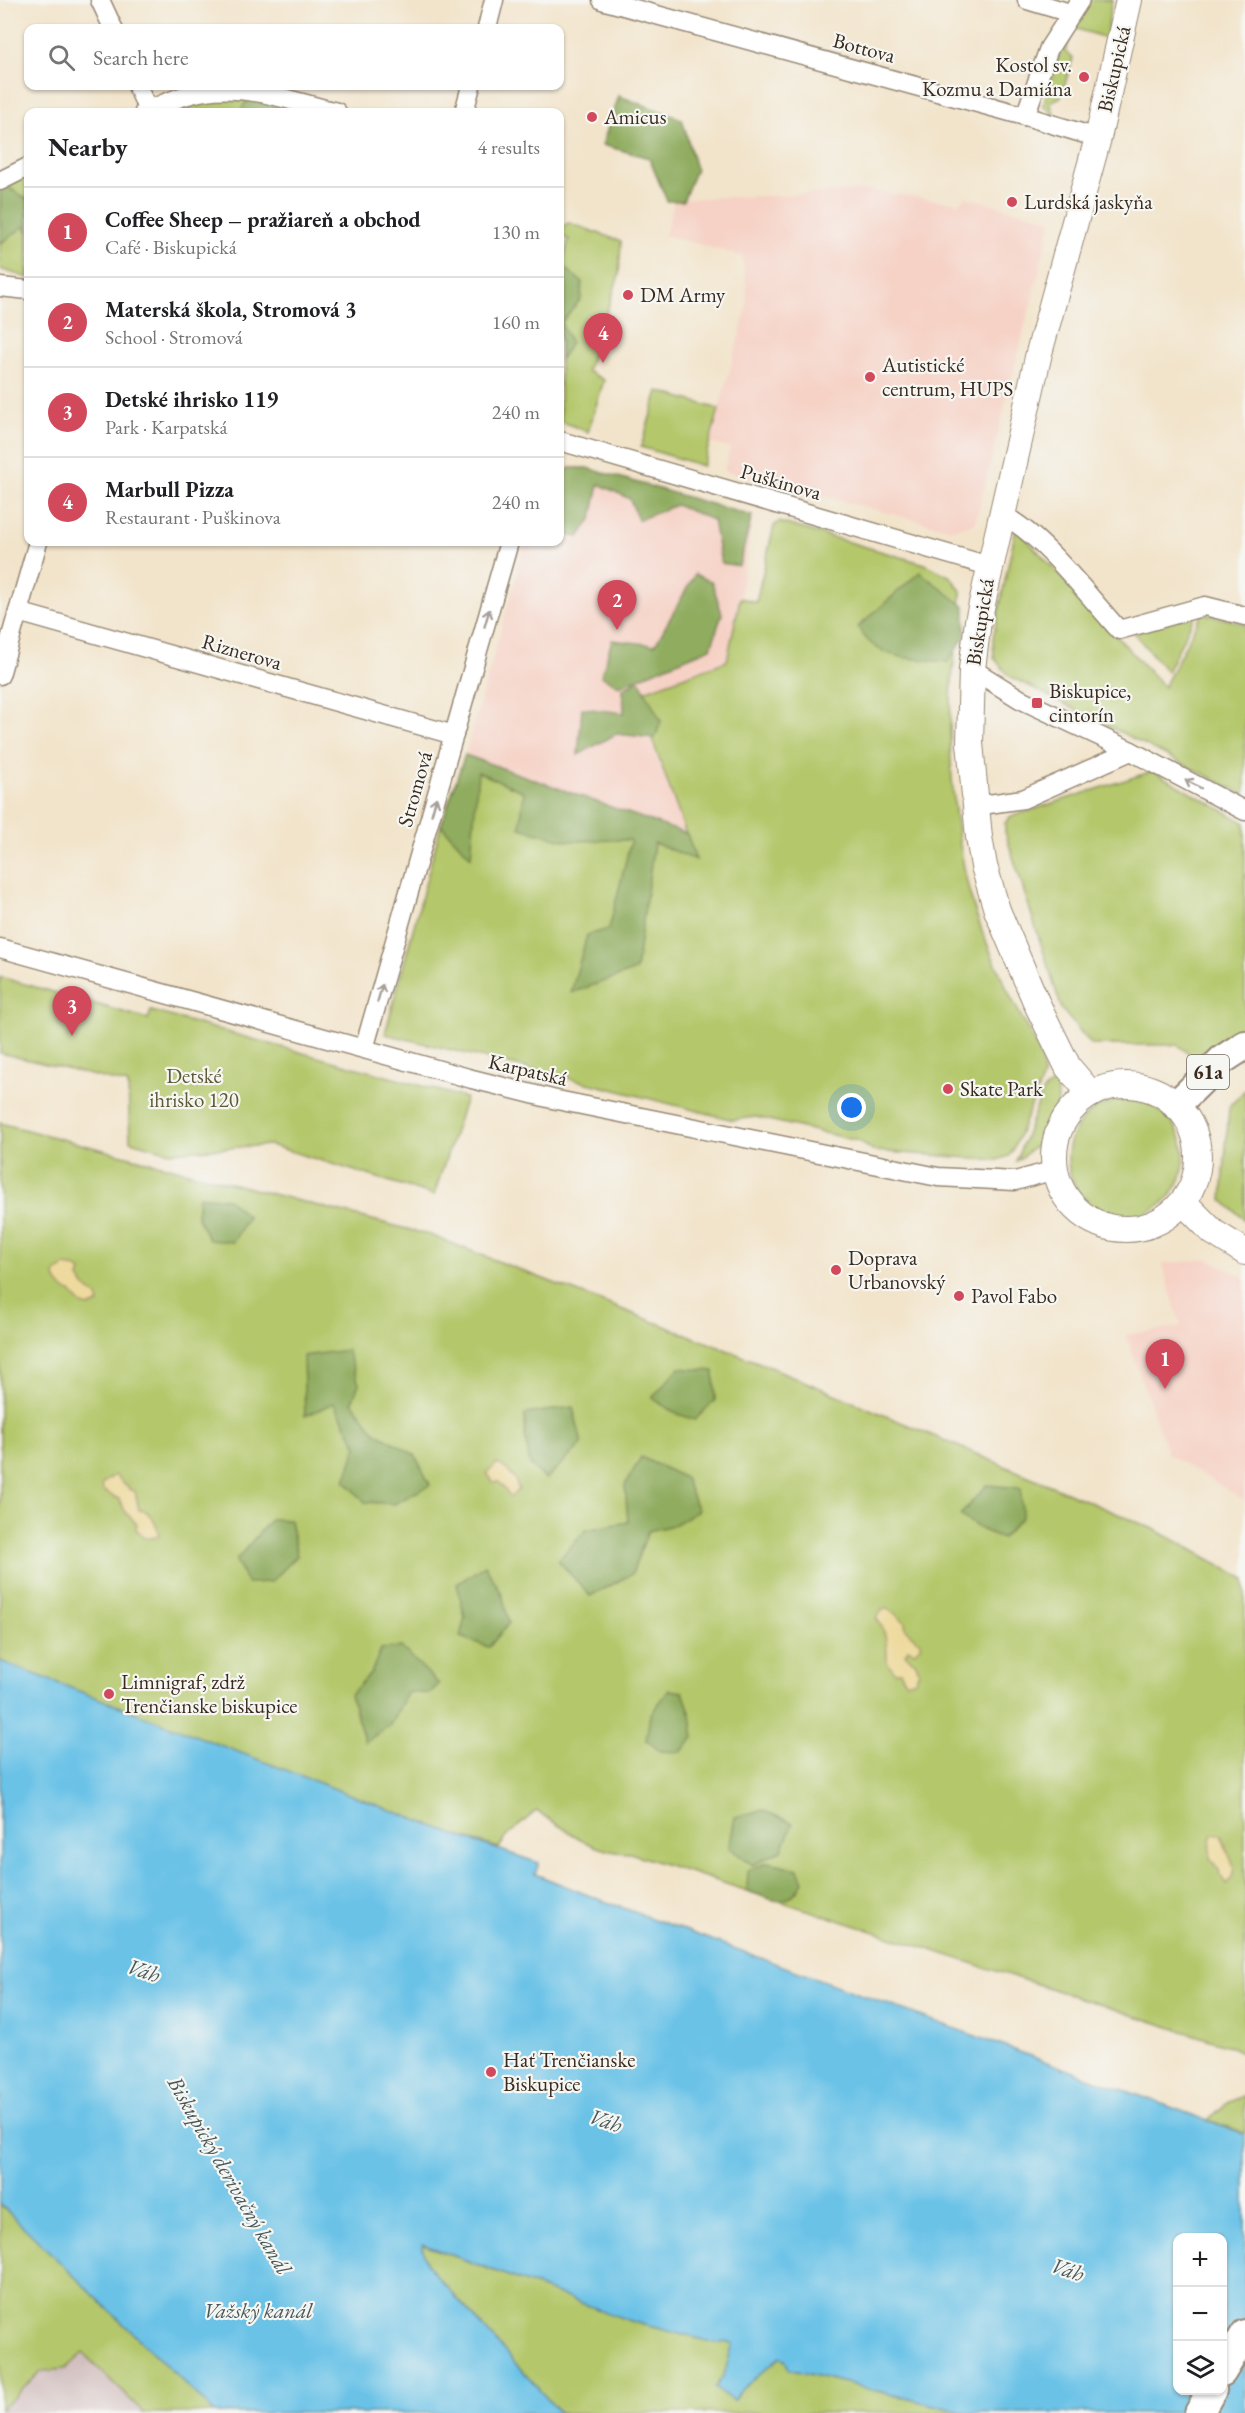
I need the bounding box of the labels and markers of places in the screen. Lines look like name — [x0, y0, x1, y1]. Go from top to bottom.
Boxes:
place label: Kostol sv. Kozmu a Damiána — [922, 51, 1073, 102]
marker: Kostol sv. Kozmu a Damiána — [1077, 70, 1091, 84]
place label: Amicus — [603, 103, 667, 130]
marker: Amicus — [585, 110, 599, 124]
place label: Lurdská jaskyňa — [1024, 188, 1153, 215]
marker: Lurdská jaskyňa — [1005, 195, 1019, 209]
place label: DM Army — [640, 281, 726, 308]
marker: DM Army — [621, 288, 635, 302]
pin: 4 — [584, 314, 622, 363]
place label: Autistické centrum, HUPS — [881, 351, 1013, 402]
marker: Autistické centrum, HUPS — [863, 370, 877, 384]
pin: 2 — [598, 580, 636, 630]
place label: Biskupice, cintorín — [1049, 677, 1131, 728]
marker: Biskupice, cintorín — [1030, 696, 1044, 710]
pin: 3 — [52, 986, 92, 1036]
place label: Skate Park — [960, 1075, 1044, 1102]
marker: Skate Park — [941, 1082, 955, 1096]
place label: Doprava Urbanovský — [848, 1244, 946, 1295]
marker: Doprava Urbanovský — [829, 1263, 843, 1277]
place label: Pavol Fabo — [971, 1282, 1057, 1309]
marker: Pavol Fabo — [952, 1289, 966, 1303]
pin: 1 — [1146, 1340, 1184, 1389]
place label: Limnigraf, zdrž Trenčianske biskupice — [121, 1668, 297, 1719]
marker: Limnigraf, zdrž Trenčianske biskupice — [102, 1687, 116, 1701]
place label: Hať Trenčianske Biskupice — [503, 2046, 635, 2097]
marker: Hať Trenčianske Biskupice — [484, 2065, 498, 2079]

